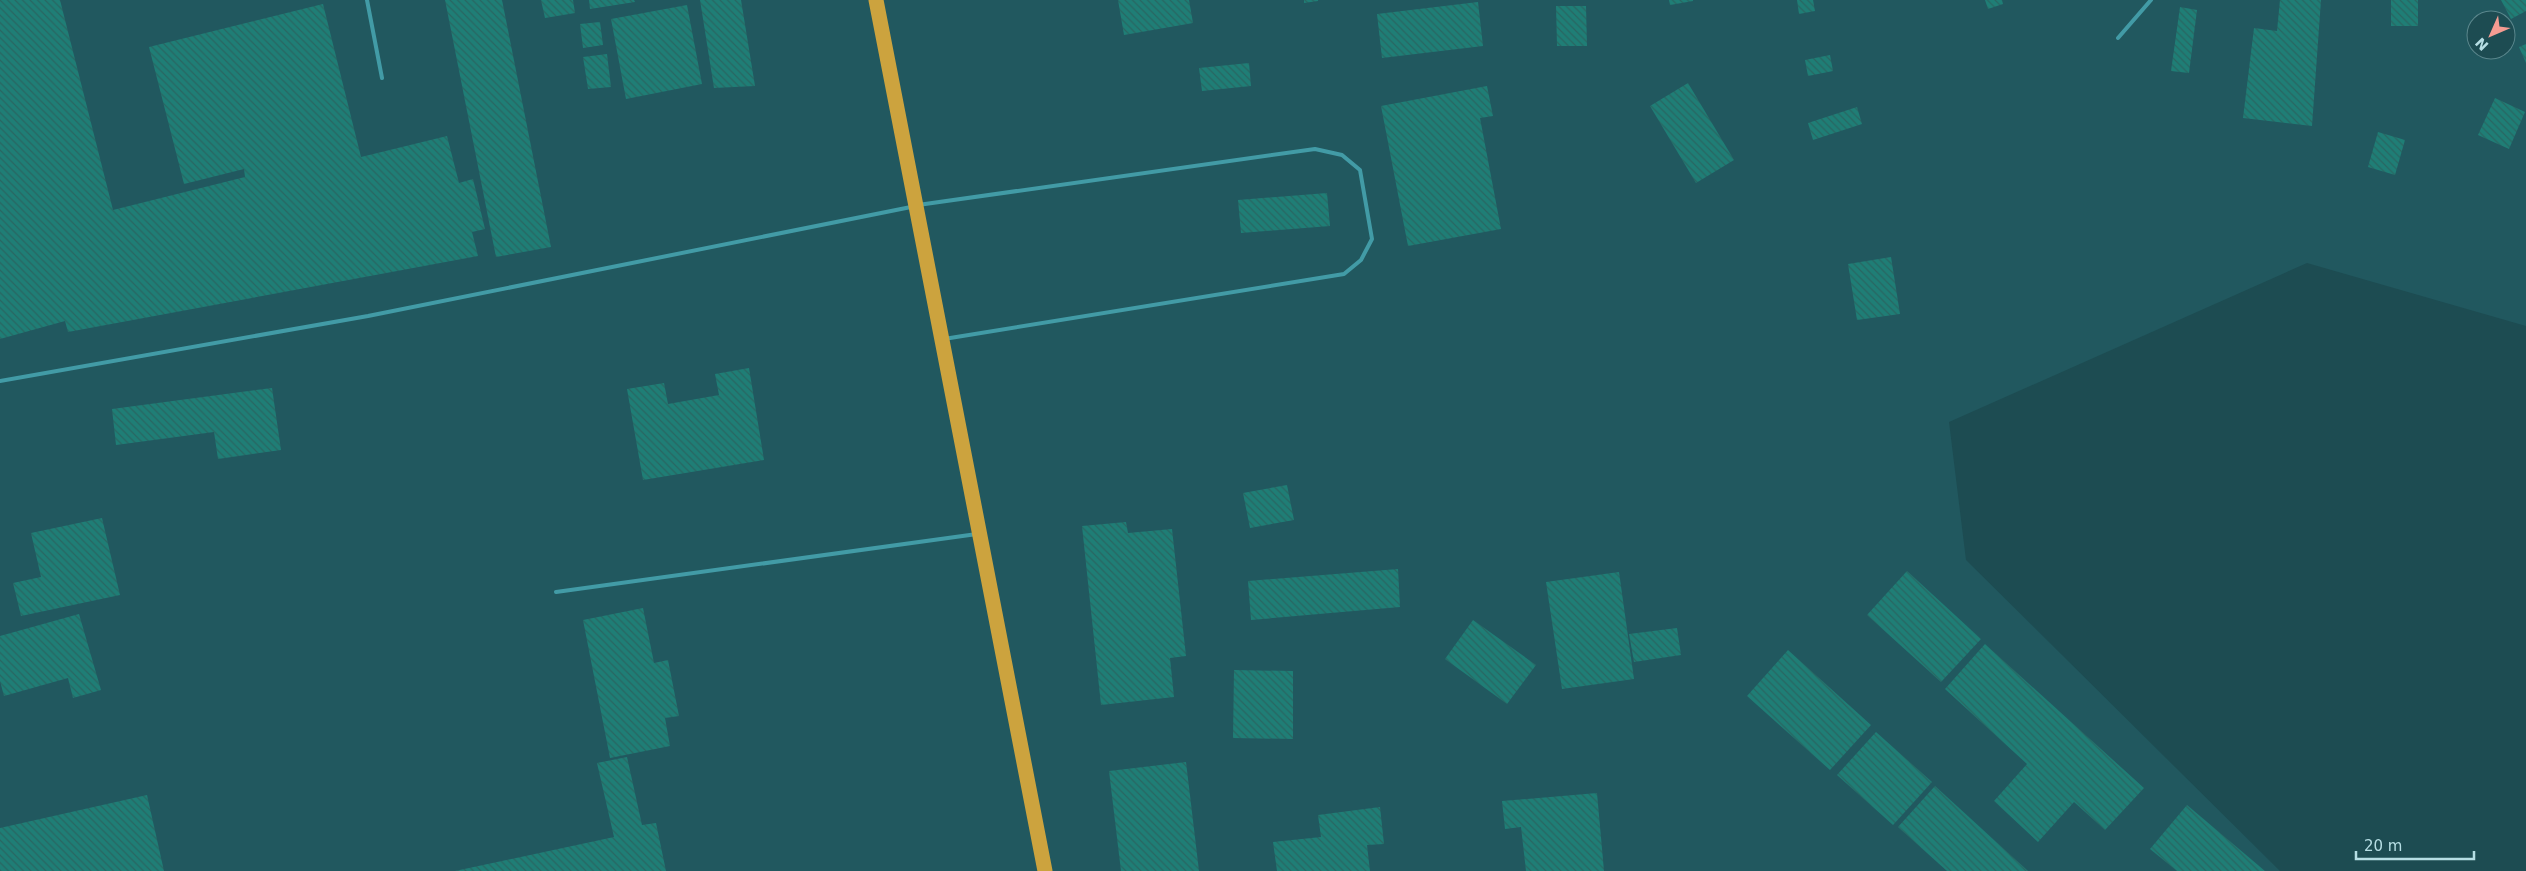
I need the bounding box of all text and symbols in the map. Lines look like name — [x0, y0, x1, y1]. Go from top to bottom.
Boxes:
north arrow — [2466, 10, 2516, 60]
text: N — [2472, 34, 2492, 54]
scale bar — [2356, 828, 2474, 860]
text: 20 m — [2364, 837, 2402, 855]

